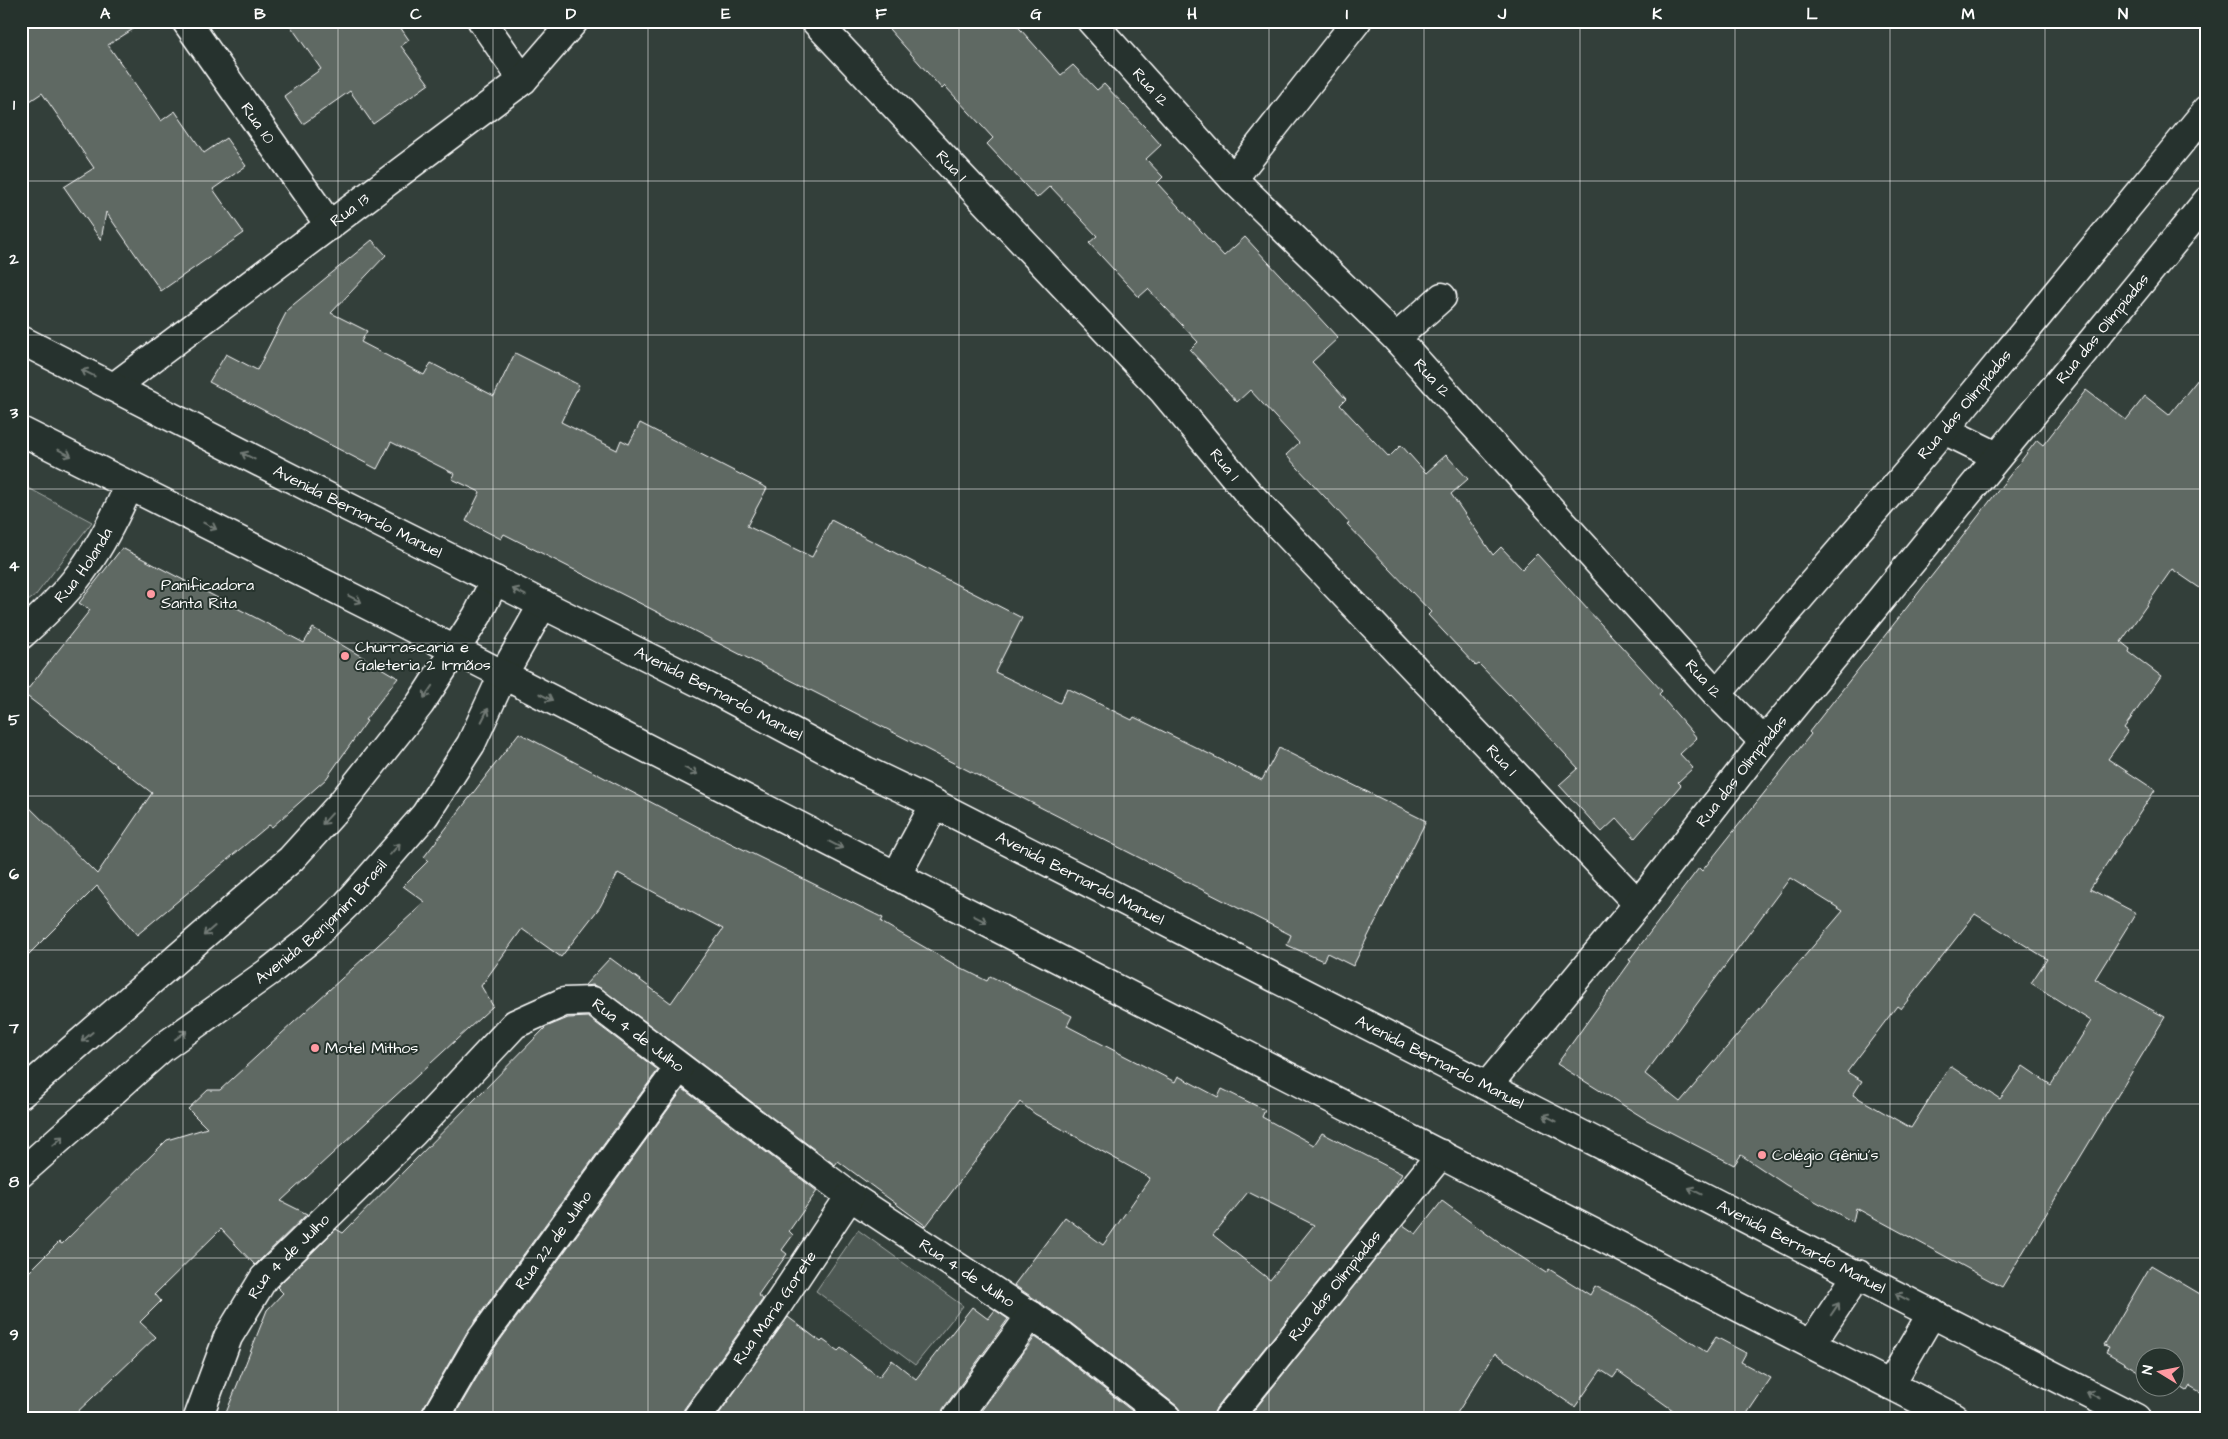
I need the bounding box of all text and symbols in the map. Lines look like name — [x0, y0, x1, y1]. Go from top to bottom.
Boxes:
text: A — [100, 3, 111, 25]
text: B — [254, 3, 266, 25]
text: C — [410, 3, 422, 25]
text: D — [566, 3, 577, 25]
text: E — [721, 3, 731, 25]
text: F — [875, 3, 887, 25]
text: G — [1030, 3, 1042, 25]
text: H — [1187, 3, 1197, 25]
text: I — [1346, 3, 1348, 25]
text: J — [1497, 3, 1507, 25]
text: K — [1652, 3, 1662, 25]
text: L — [1806, 3, 1818, 25]
text: M — [1961, 3, 1975, 25]
text: N — [2118, 3, 2128, 25]
street label: Rua 12 — [1127, 63, 1174, 111]
text: 1 — [13, 94, 16, 116]
street label: Rua 10 — [236, 98, 280, 149]
street label: Rua 1 — [931, 145, 972, 187]
street label: Rua 13 — [326, 188, 374, 232]
text: 2 — [8, 248, 19, 270]
street label: Rua das Olímpiadas — [2051, 269, 2154, 389]
street label: Rua das Olimpíadas — [1912, 345, 2017, 464]
street label: Rua 12 — [1409, 354, 1455, 402]
one-way arrow — [81, 368, 96, 377]
text: 3 — [9, 402, 19, 424]
street label: Rua 1 — [1205, 444, 1245, 486]
one-way arrow — [57, 448, 72, 458]
one-way arrow — [241, 451, 256, 460]
street label: Avenida Bernardo Manuel — [270, 460, 446, 563]
one-way arrow — [202, 522, 217, 532]
street label: Rua Holanda — [49, 524, 118, 608]
text: 4 — [9, 555, 20, 577]
place label: Panificadora Santa Rita — [161, 574, 254, 614]
one-way arrow — [512, 587, 527, 596]
marker: Panificadora Santa Rita — [145, 588, 157, 600]
one-way arrow — [347, 595, 362, 604]
place label: Churrascaria e Galeteria 2 Irmãos — [355, 636, 491, 676]
street label: Avenida Bernardo Manuel — [631, 641, 806, 746]
marker: Churrascaria e Galeteria 2 Irmãos — [339, 650, 351, 662]
street label: Rua 12 — [1680, 655, 1727, 703]
one-way arrow — [423, 685, 433, 699]
one-way arrow — [539, 692, 554, 702]
one-way arrow — [480, 707, 490, 722]
text: 5 — [8, 709, 20, 731]
street label: Rua das Olímpiadas — [1691, 711, 1793, 832]
street label: Rua 1 — [1481, 739, 1522, 781]
one-way arrow — [683, 767, 698, 776]
one-way arrow — [322, 813, 333, 826]
street label: Avenida Bernardo Manuel — [992, 826, 1168, 930]
one-way arrow — [828, 841, 843, 850]
one-way arrow — [390, 843, 401, 856]
street label: Avenida Benjamim Brasil — [250, 855, 392, 989]
text: 6 — [9, 863, 19, 885]
one-way arrow — [973, 914, 988, 924]
one-way arrow — [203, 925, 216, 936]
street label: Rua 4 de Julho — [587, 993, 689, 1077]
street label: Avenida Bernardo Manuel — [1352, 1010, 1528, 1114]
text: 7 — [8, 1017, 19, 1039]
one-way arrow — [174, 1030, 188, 1040]
one-way arrow — [81, 1032, 94, 1043]
place label: Motel Mithos — [325, 1037, 418, 1059]
marker: Motel Mithos — [309, 1042, 321, 1054]
one-way arrow — [1543, 1113, 1558, 1122]
one-way arrow — [51, 1136, 64, 1147]
place label: Colégio Gêniu's — [1772, 1144, 1878, 1167]
marker: Colégio Gêniu's — [1756, 1149, 1768, 1161]
text: 8 — [9, 1171, 20, 1193]
street label: Rua 22 de Julho — [510, 1186, 597, 1294]
one-way arrow — [1687, 1186, 1702, 1196]
street label: Avenida Bernardo Manuel — [1713, 1195, 1889, 1299]
street label: Rua 4 de Julho — [243, 1209, 335, 1303]
street label: Rua das Olímpiadas — [1283, 1226, 1386, 1346]
street label: Rua 4 de Julho — [915, 1233, 1019, 1313]
street label: Rua Maria Gorete — [728, 1246, 822, 1369]
one-way arrow — [1894, 1292, 1909, 1302]
one-way arrow — [1830, 1302, 1840, 1316]
text: 9 — [9, 1324, 19, 1346]
north arrow — [2136, 1346, 2186, 1396]
text: N — [2138, 1364, 2159, 1376]
one-way arrow — [2086, 1390, 2101, 1399]

